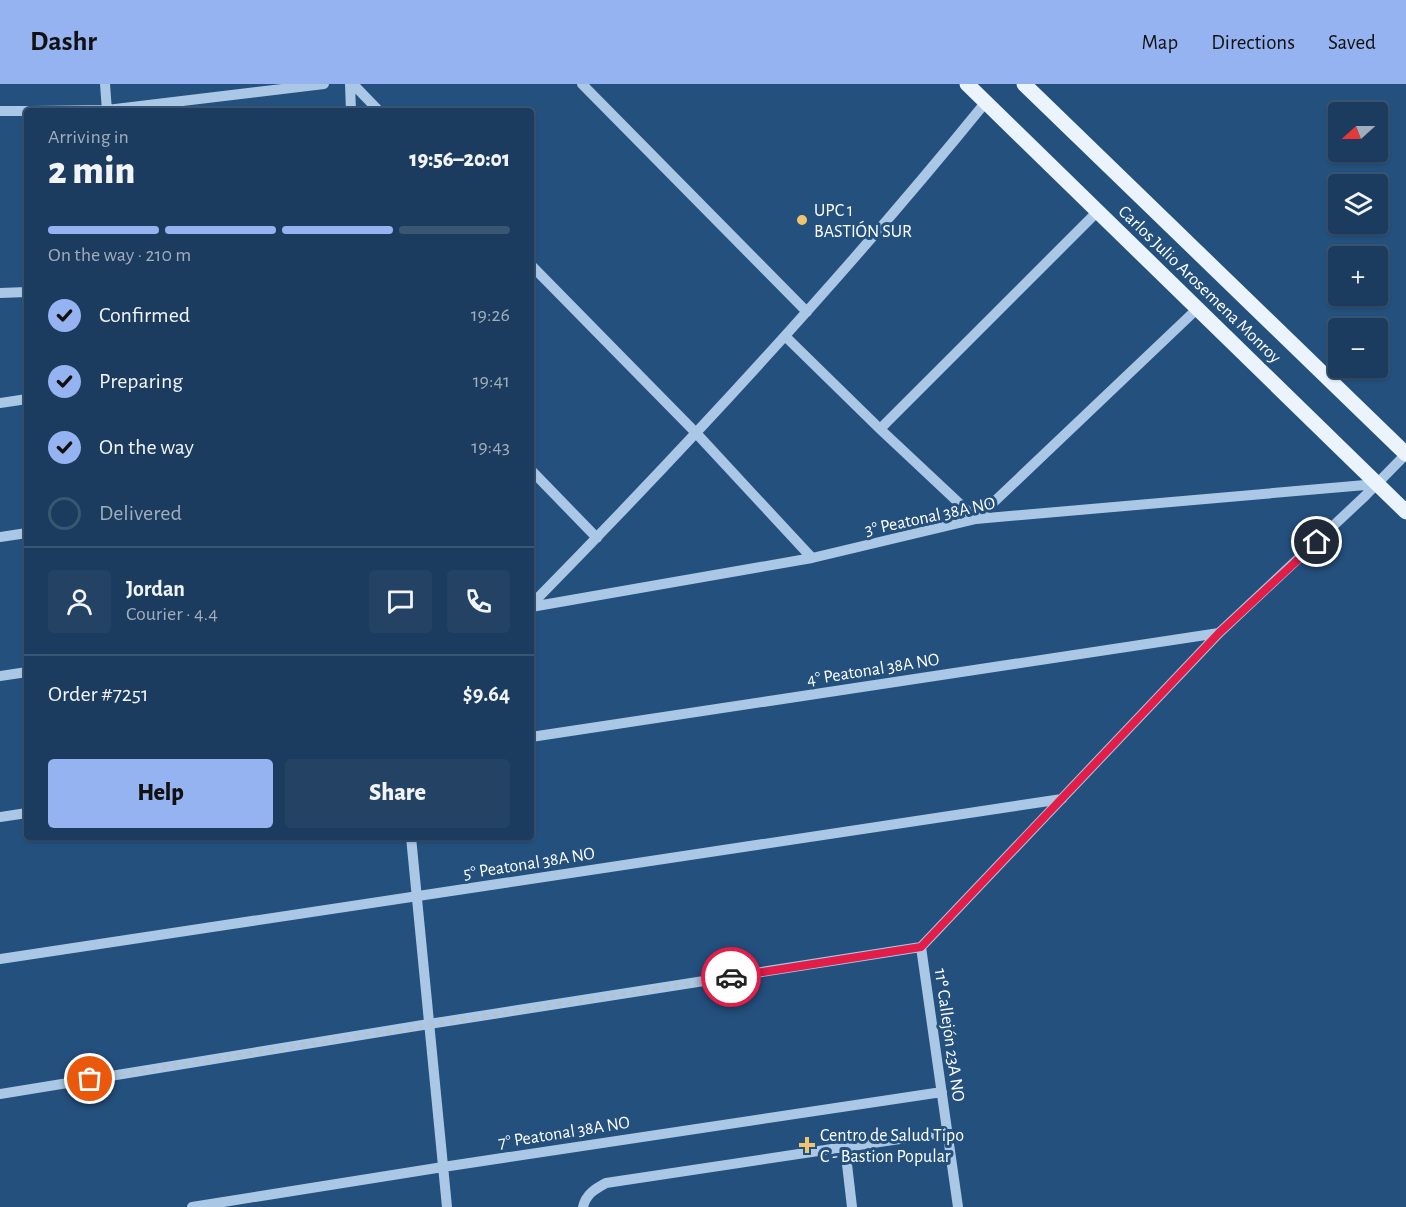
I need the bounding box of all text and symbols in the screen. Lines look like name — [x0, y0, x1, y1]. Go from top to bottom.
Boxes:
text: Dashr — [30, 28, 97, 56]
text: Map — [1142, 32, 1178, 53]
text: Directions — [1211, 32, 1295, 53]
text: Saved — [1328, 32, 1376, 53]
north arrow — [1328, 102, 1388, 162]
map controls — [1328, 102, 1388, 378]
text: Arriving in — [48, 127, 129, 147]
text: 19:56–20:01 — [409, 148, 510, 170]
text: 2 min — [48, 152, 135, 191]
button: layers — [1328, 174, 1388, 234]
place label: UPC 1 BASTIÓN SUR — [814, 202, 912, 241]
street label: Carlos Julio Arosemena Monroy — [1115, 202, 1284, 367]
marker: UPC 1 BASTIÓN SUR — [795, 213, 809, 227]
text: On the way · 210 m — [48, 245, 191, 265]
button: + — [1328, 246, 1388, 306]
icon: check — [48, 299, 81, 332]
text: Confirmed — [99, 304, 190, 326]
text: 19:26 — [471, 305, 510, 325]
button: − — [1328, 318, 1388, 378]
icon: check — [48, 365, 81, 398]
text: Preparing — [99, 370, 183, 392]
text: 19:41 — [473, 371, 510, 391]
icon: check — [48, 431, 81, 464]
text: On the way — [99, 436, 194, 458]
text: 19:43 — [471, 437, 510, 457]
street label: 3° Peatonal 38A NO — [863, 494, 997, 540]
text: Delivered — [99, 502, 182, 524]
pin — [1291, 516, 1342, 567]
icon: home — [1300, 525, 1333, 558]
button: person — [48, 570, 111, 633]
button: chat — [369, 570, 432, 633]
button: phone — [447, 570, 510, 633]
text: Jordan — [126, 578, 185, 600]
text: Courier · 4.4 — [126, 604, 218, 624]
street label: 4° Peatonal 38A NO — [806, 651, 941, 689]
text: Order #7251 — [48, 683, 149, 705]
text: $9.64 — [463, 683, 510, 705]
button: Help — [48, 759, 273, 828]
button: Share — [285, 759, 510, 828]
street label: 5° Peatonal 38A NO — [462, 845, 596, 883]
courier — [701, 947, 761, 1007]
icon: car — [715, 961, 748, 994]
street label: 11º Callejón 23A NO — [931, 967, 967, 1103]
pin — [64, 1053, 115, 1104]
icon: bag — [73, 1062, 106, 1095]
street label: 7° Peatonal 38A NO — [497, 1114, 631, 1152]
place label: Centro de Salud Tipo C - Bastion Popular — [820, 1127, 964, 1166]
marker: Centro de Salud Tipo C - Bastion Popular — [798, 1136, 816, 1154]

